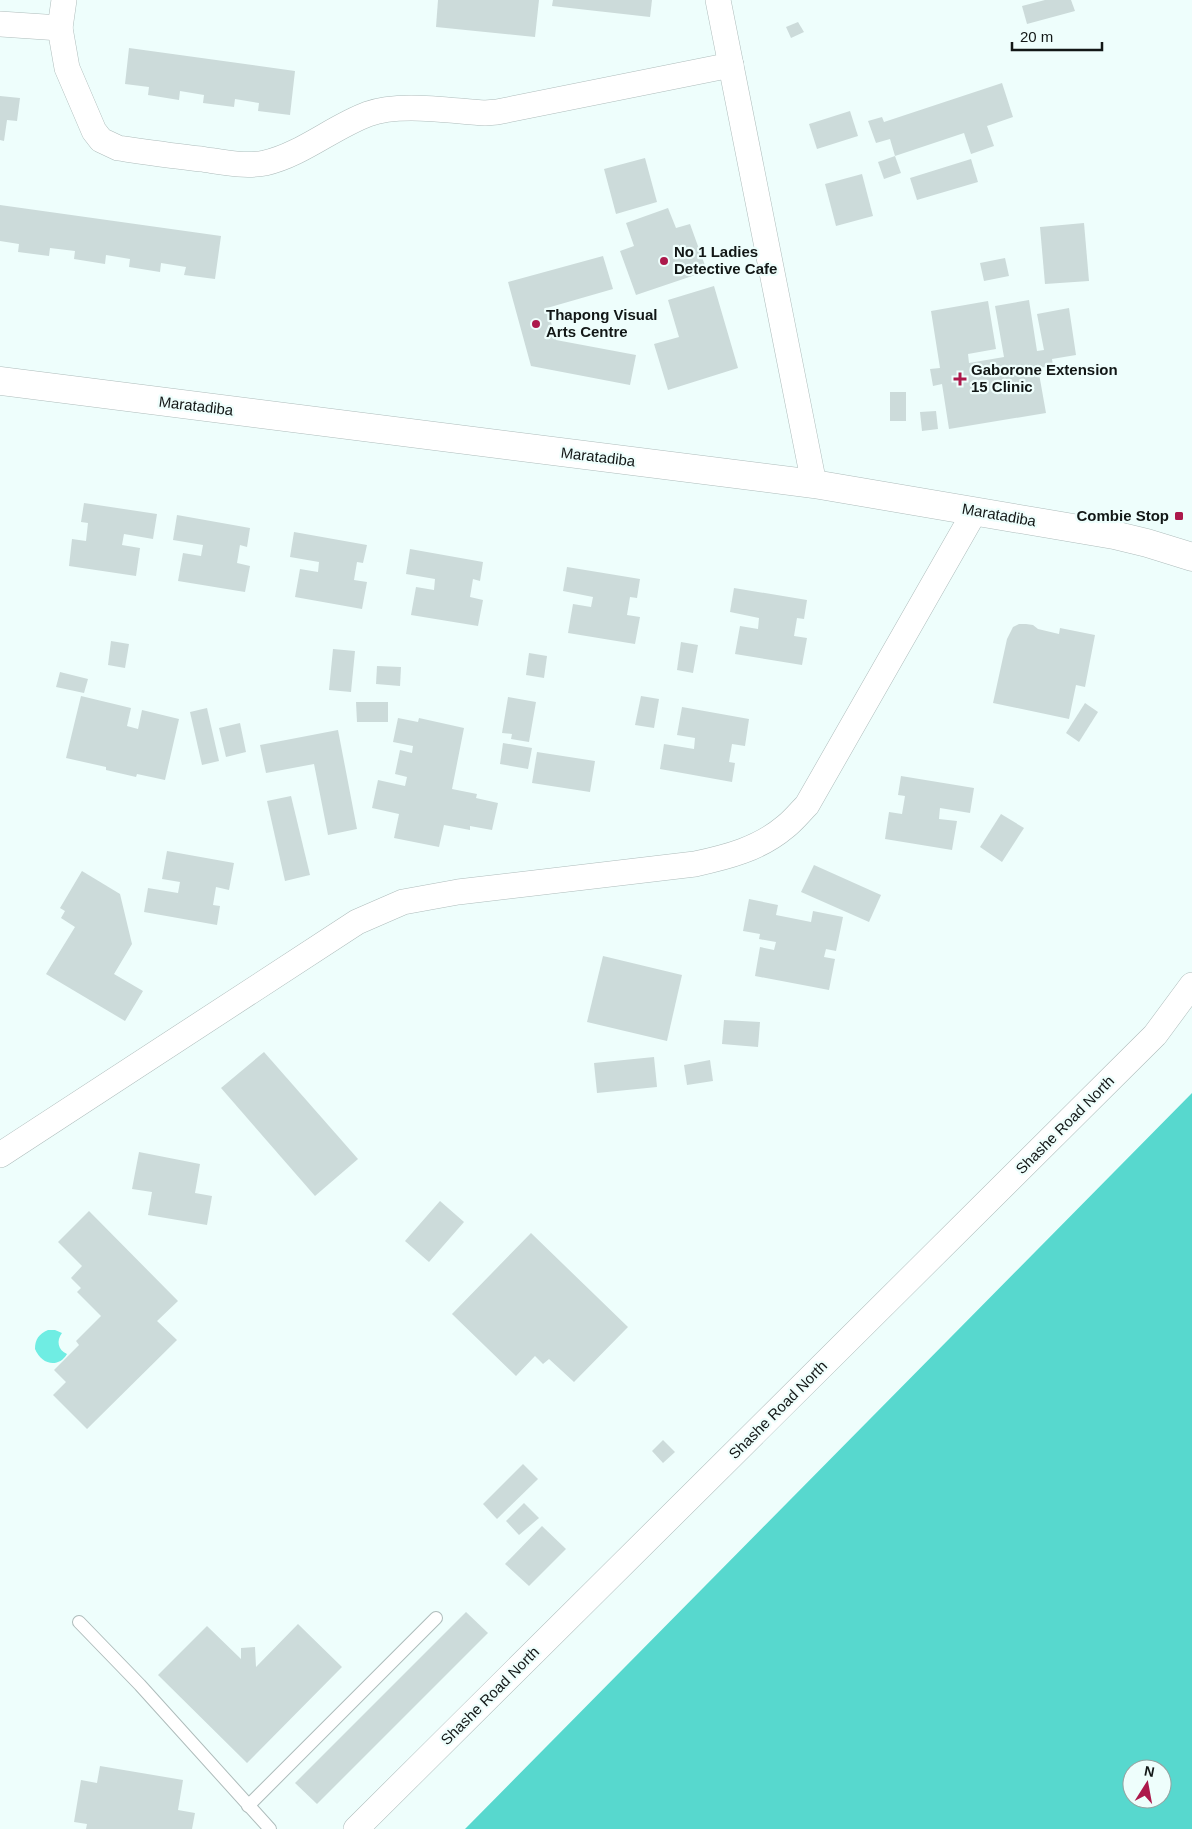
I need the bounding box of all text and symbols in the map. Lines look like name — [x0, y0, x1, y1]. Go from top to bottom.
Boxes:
scale bar — [1012, 20, 1102, 52]
text: 20 m — [1020, 28, 1053, 45]
place label: No 1 Ladies Detective Cafe — [674, 243, 777, 277]
marker: No 1 Ladies Detective Cafe — [658, 255, 670, 267]
place label: Thapong Visual Arts Centre — [546, 306, 657, 340]
marker: Thapong Visual Arts Centre — [530, 318, 542, 330]
place label: Gaborone Extension 15 Clinic — [971, 361, 1118, 395]
marker: Gaborone Extension 15 Clinic — [953, 372, 967, 386]
street label: Maratadiba — [158, 392, 235, 419]
street label: Maratadiba — [560, 443, 637, 470]
street label: Maratadiba — [961, 500, 1038, 530]
place label: Combie Stop — [1077, 507, 1169, 524]
marker: Combie Stop — [1173, 510, 1185, 522]
street label: Shashe Road North — [1012, 1072, 1117, 1177]
street label: Shashe Road North — [725, 1357, 830, 1462]
street label: Shashe Road North — [437, 1643, 542, 1748]
north arrow — [1122, 1759, 1172, 1809]
text: N — [1143, 1762, 1156, 1780]

